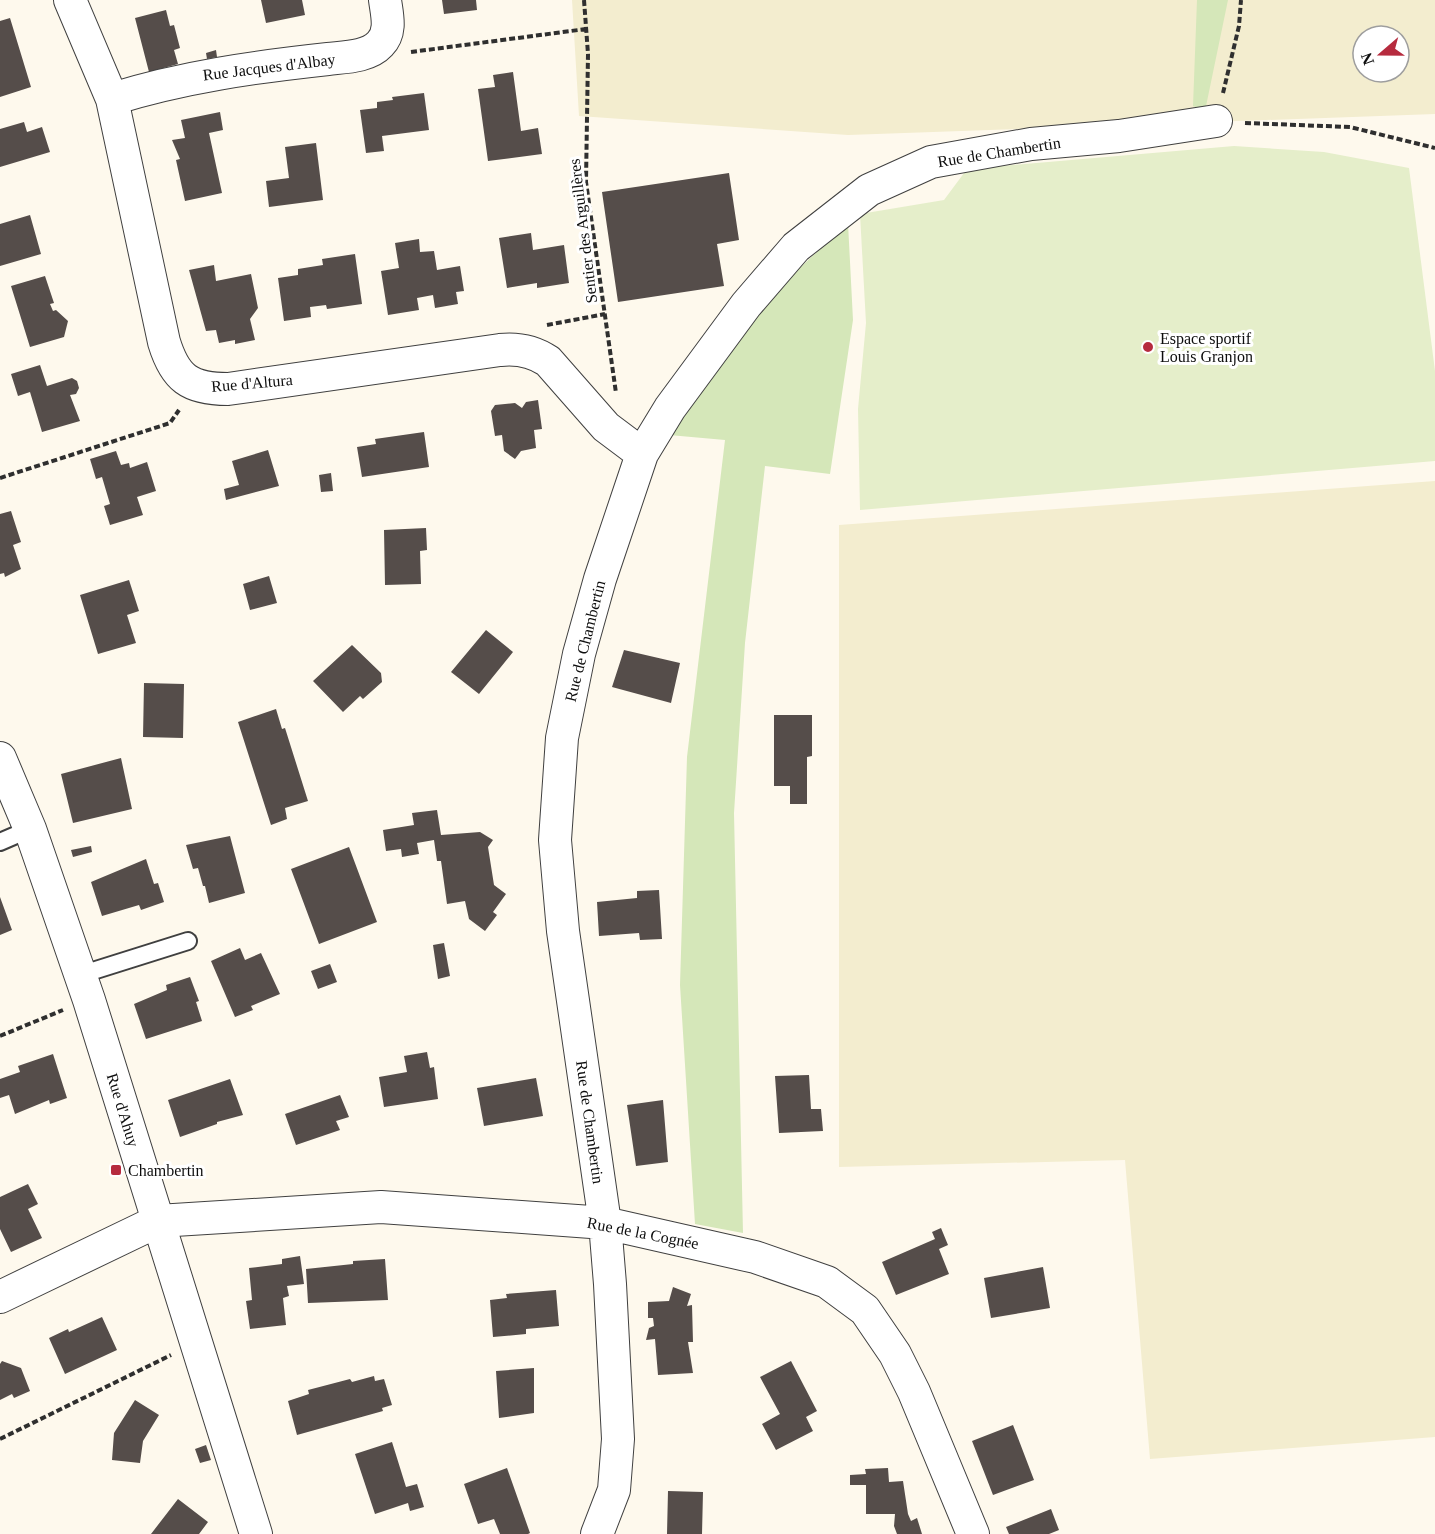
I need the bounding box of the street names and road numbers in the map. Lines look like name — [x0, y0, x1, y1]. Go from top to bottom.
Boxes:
street label: Rue Jacques d'Albay — [202, 50, 336, 85]
street label: Rue de Chambertin — [936, 134, 1062, 170]
street label: Sentier des Arguillères — [566, 158, 601, 304]
street label: Rue d'Altura — [211, 371, 293, 395]
street label: Rue de Chambertin — [562, 579, 608, 703]
street label: Rue de Chambertin — [573, 1059, 607, 1185]
street label: Rue d'Ahuy — [103, 1071, 142, 1149]
street label: Rue de la Cognée — [586, 1214, 700, 1253]

